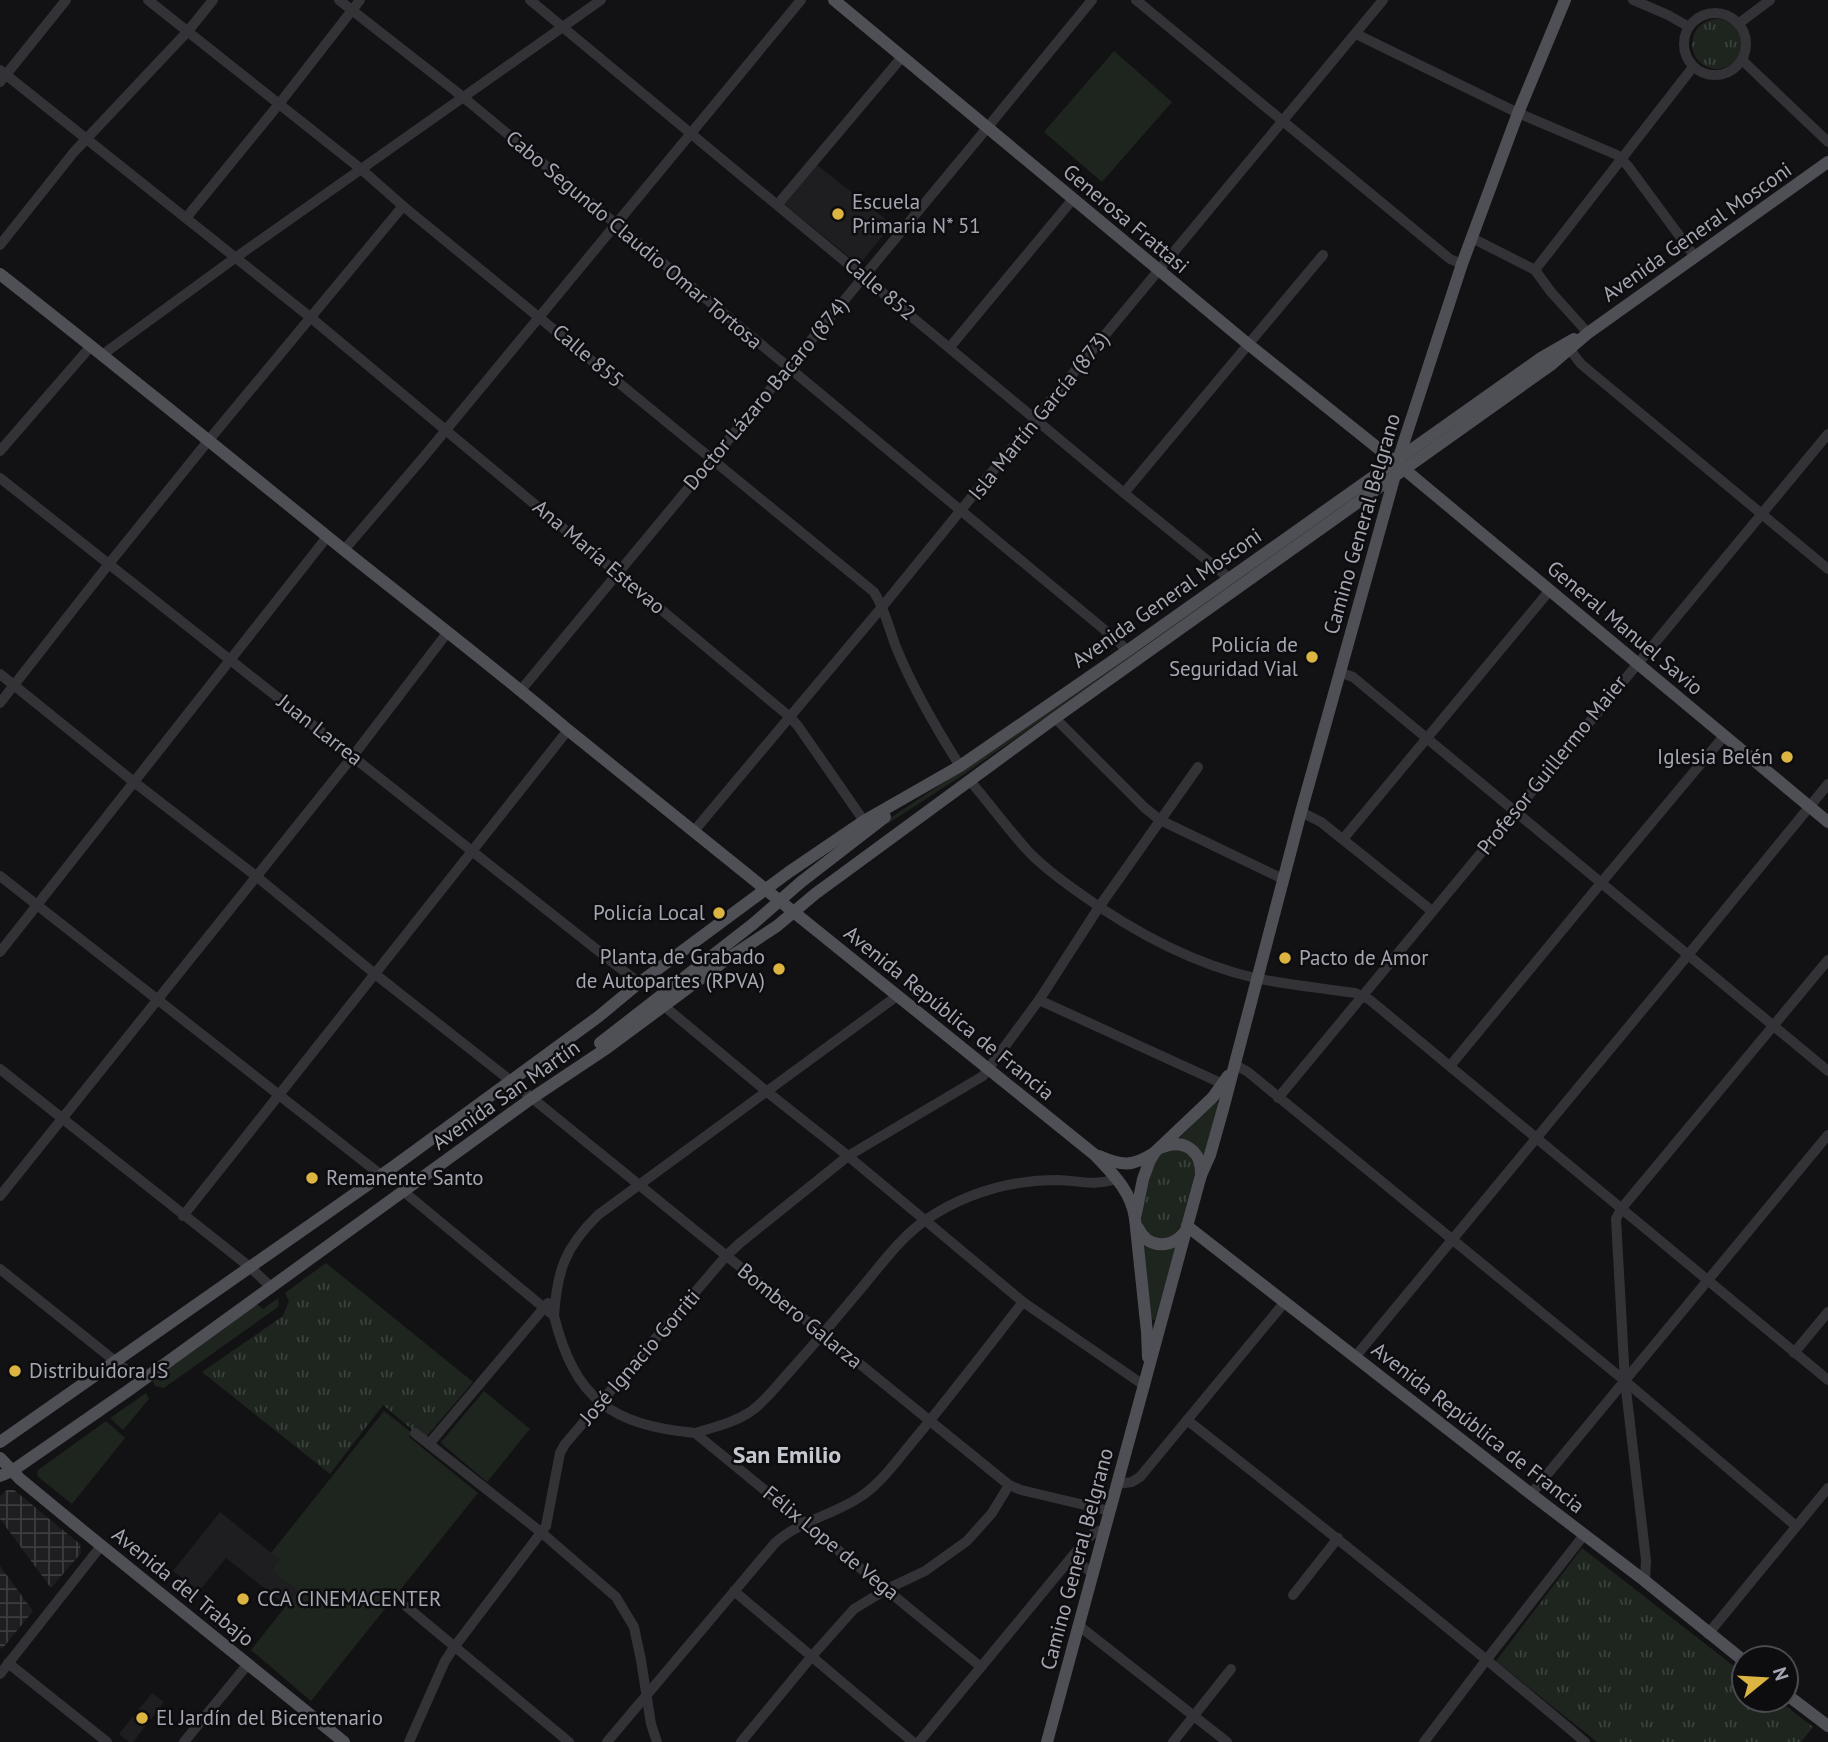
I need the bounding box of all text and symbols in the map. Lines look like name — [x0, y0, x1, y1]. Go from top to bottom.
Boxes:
street label: Cabo Segundo Claudio Omar Tortosa — [500, 124, 768, 355]
street label: Avenida General Mosconi — [1597, 156, 1797, 307]
street label: Generosa Frattasi — [1058, 158, 1195, 279]
place label: Escuela Primaria N* 51 — [852, 188, 981, 239]
marker: Escuela Primaria N* 51 — [830, 206, 846, 222]
street label: Calle 852 — [839, 251, 922, 326]
street label: Doctor Lázaro Bacaro (874) — [677, 292, 854, 495]
street label: Calle 855 — [547, 318, 630, 393]
street label: Isla Martín García (873) — [962, 326, 1115, 506]
street label: Camino General Belgrano — [1317, 410, 1406, 638]
street label: Ana María Estevao — [528, 493, 671, 620]
street label: Avenida General Mosconi — [1067, 522, 1267, 673]
street label: General Manuel Savio — [1542, 554, 1709, 701]
place label: Policía de Seguridad Vial — [1169, 631, 1298, 682]
marker: Policía de Seguridad Vial — [1304, 649, 1320, 665]
street label: Profesor Guillermo Maier — [1471, 669, 1632, 860]
street label: Juan Larrea — [271, 687, 368, 771]
place label: Iglesia Belén — [1657, 743, 1773, 770]
marker: Iglesia Belén — [1779, 749, 1795, 765]
place label: Policía Local — [593, 899, 705, 926]
marker: Policía Local — [711, 905, 727, 921]
street label: Avenida República de Francia — [839, 919, 1060, 1106]
place label: Planta de Grabado de Autopartes (RPVA) — [576, 943, 765, 994]
place label: Pacto de Amor — [1299, 944, 1428, 971]
marker: Pacto de Amor — [1277, 950, 1293, 966]
marker: Planta de Grabado de Autopartes (RPVA) — [771, 961, 787, 977]
street label: Avenida San Martín — [427, 1034, 585, 1156]
place label: Remanente Santo — [326, 1164, 484, 1191]
marker: Remanente Santo — [304, 1170, 320, 1186]
street label: Bombero Galarza — [732, 1257, 868, 1374]
street label: José Ignacio Gorriti — [573, 1283, 706, 1431]
street label: Avenida República de Francia — [1366, 1336, 1590, 1519]
place label: Distribuidora JS — [29, 1357, 168, 1384]
marker: Distribuidora JS — [7, 1363, 23, 1379]
district label: San Emilio — [733, 1439, 841, 1470]
street label: Camino General Belgrano — [1034, 1445, 1119, 1673]
street label: Félix Lope de Vega — [758, 1479, 905, 1606]
street label: Avenida del Trabajo — [107, 1521, 260, 1652]
place label: CCA CINEMACENTER — [257, 1585, 442, 1612]
marker: CCA CINEMACENTER — [235, 1591, 251, 1607]
north arrow — [1730, 1644, 1800, 1714]
text: N — [1768, 1664, 1795, 1683]
place label: El Jardín del Bicentenario — [156, 1704, 383, 1731]
marker: El Jardín del Bicentenario — [134, 1710, 150, 1726]

